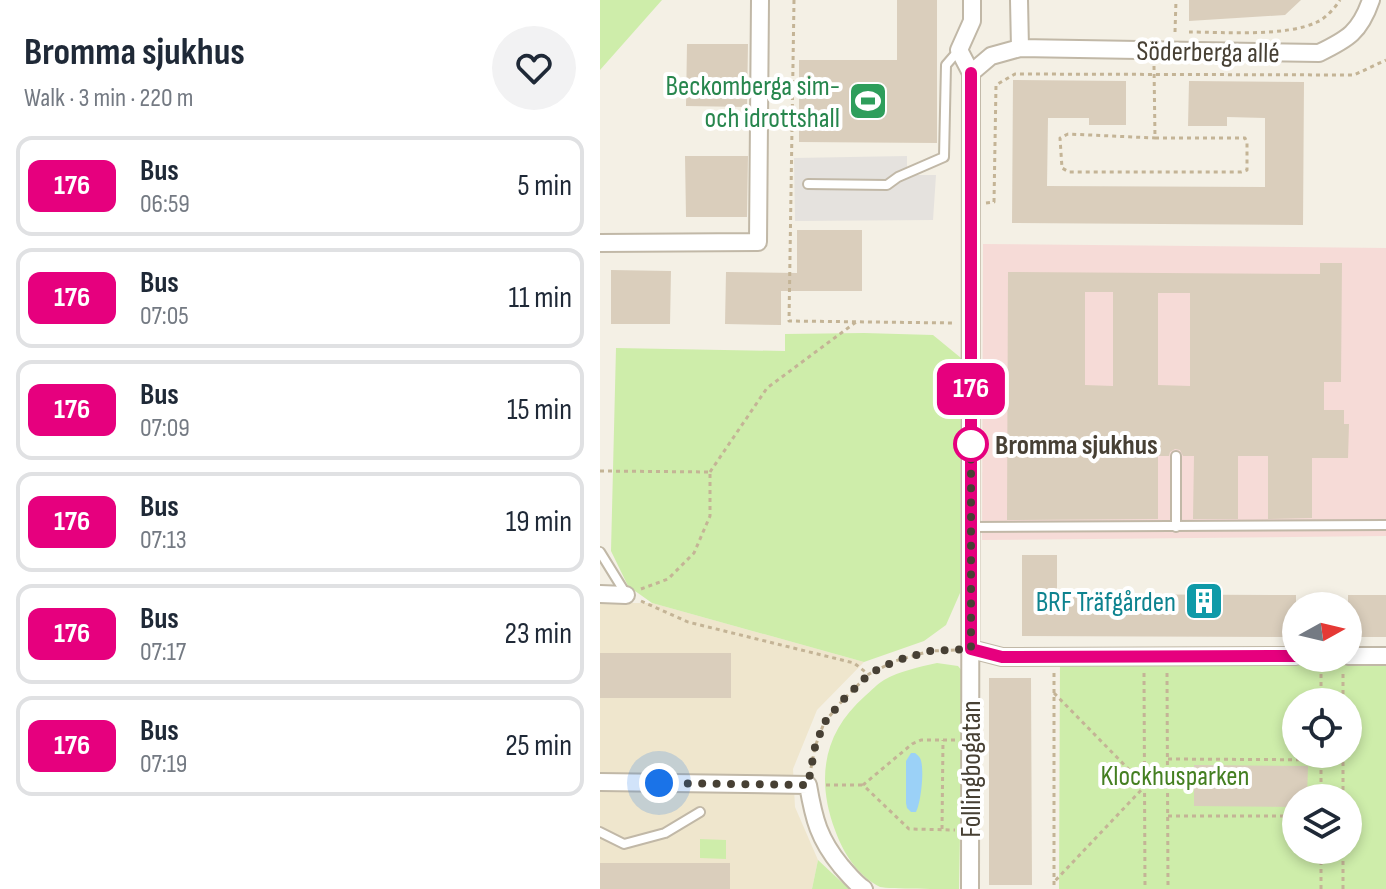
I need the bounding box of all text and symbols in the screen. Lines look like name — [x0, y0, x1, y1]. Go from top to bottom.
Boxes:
button: heart — [492, 26, 576, 110]
text: Bromma sjukhus — [24, 30, 245, 75]
street label: Söderberga allé — [1136, 35, 1280, 70]
place label: Beckomberga sim- och idrottshall — [666, 70, 840, 135]
sports icon: Beckomberga sim- och idrottshall — [847, 80, 889, 122]
text: Walk · 3 min · 220 m — [24, 83, 193, 114]
text: Bus — [140, 153, 179, 189]
text: 5 min — [518, 168, 572, 204]
text: 176 — [54, 169, 90, 202]
text: 06:59 — [140, 189, 190, 220]
text: Bus — [140, 265, 179, 301]
text: 11 min — [509, 280, 572, 316]
text: 176 — [54, 281, 90, 314]
text: 07:05 — [140, 301, 189, 332]
line badge: 176 — [925, 363, 1017, 415]
text: 176 — [953, 372, 989, 405]
text: Bus — [140, 377, 179, 413]
text: 15 min — [507, 392, 572, 428]
text: 176 — [54, 393, 90, 426]
text: 07:09 — [140, 413, 190, 444]
marker: Bromma sjukhus — [954, 427, 988, 461]
place label: Bromma sjukhus — [995, 429, 1158, 462]
text: Bus — [140, 489, 179, 525]
text: 19 min — [506, 504, 572, 540]
text: 176 — [54, 505, 90, 538]
text: 07:13 — [140, 525, 187, 556]
building icon: BRF Träfgården — [1183, 580, 1225, 622]
place label: BRF Träfgården — [1036, 586, 1176, 619]
north arrow — [1282, 592, 1362, 672]
map controls — [1282, 592, 1362, 864]
text: Bus — [140, 601, 179, 637]
text: 23 min — [505, 616, 572, 652]
text: 176 — [54, 617, 90, 650]
text: 07:17 — [140, 637, 186, 668]
button: locate — [1282, 688, 1362, 768]
street label: Follingbogatan — [955, 700, 988, 838]
text: Bus — [140, 713, 179, 749]
text: 25 min — [505, 728, 572, 764]
text: 176 — [54, 729, 90, 762]
text: 07:19 — [140, 749, 187, 780]
park label: Klockhusparken — [1100, 760, 1250, 793]
your location — [639, 763, 679, 803]
button: layers — [1282, 784, 1362, 864]

